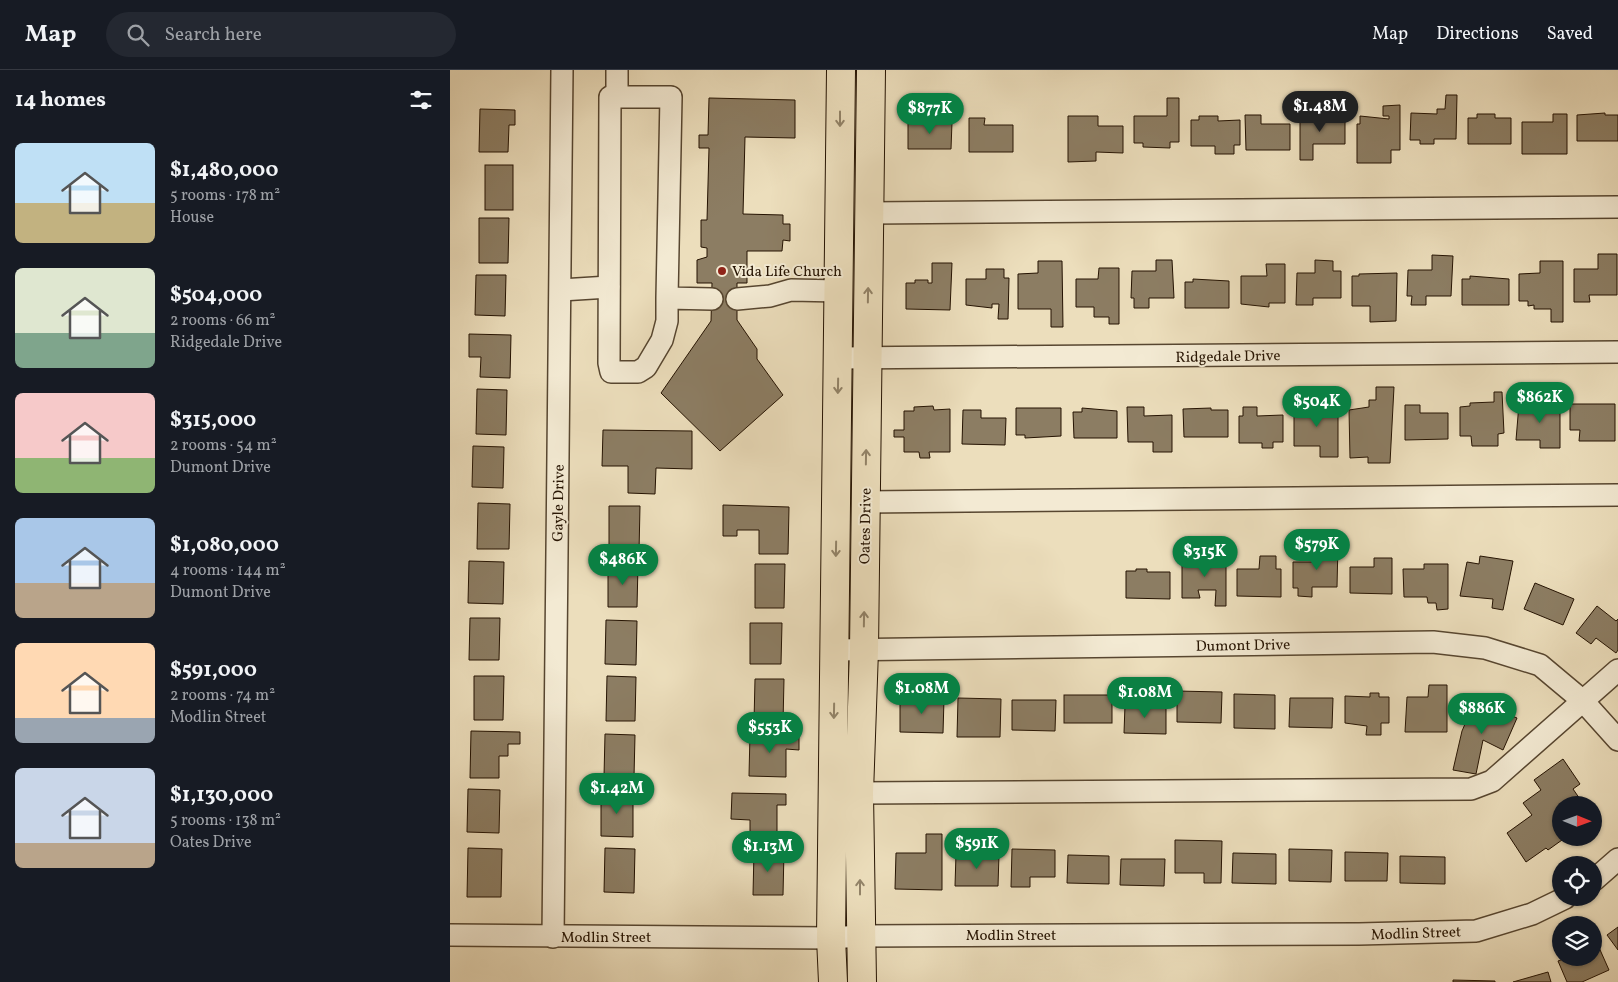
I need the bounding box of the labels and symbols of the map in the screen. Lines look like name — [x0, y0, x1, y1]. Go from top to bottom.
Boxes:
pin: $1.48M — [1279, 90, 1361, 133]
pin: $877K — [895, 92, 965, 135]
one-way arrow — [835, 110, 845, 126]
place label: Vida Life Church — [732, 262, 842, 283]
marker: Vida Life Church — [716, 265, 728, 277]
one-way arrow — [864, 287, 873, 303]
street label: Ridgedale Drive — [1175, 346, 1281, 369]
one-way arrow — [833, 378, 843, 394]
pin: $862K — [1505, 382, 1575, 424]
pin: $504K — [1282, 386, 1352, 428]
one-way arrow — [861, 449, 871, 466]
street label: Gayle Drive — [548, 464, 571, 542]
street label: Oates Drive — [855, 488, 878, 564]
pin: $579K — [1282, 528, 1352, 571]
pin: $315K — [1170, 536, 1240, 578]
one-way arrow — [831, 540, 841, 556]
pin: $486K — [588, 544, 658, 586]
one-way arrow — [859, 612, 869, 628]
street label: Dumont Drive — [1196, 635, 1290, 658]
pin: $1.08M — [881, 672, 963, 715]
pin: $1.08M — [1104, 676, 1186, 719]
pin: $886K — [1447, 692, 1517, 735]
one-way arrow — [829, 702, 839, 719]
pin: $553K — [735, 712, 805, 754]
pin: $1.42M — [576, 772, 658, 815]
north arrow — [1552, 796, 1602, 846]
pin: $591K — [942, 828, 1012, 870]
pin: $1.13M — [727, 830, 809, 873]
one-way arrow — [855, 879, 865, 896]
street label: Modlin Street — [1371, 922, 1462, 947]
street label: Modlin Street — [966, 926, 1056, 947]
street label: Modlin Street — [561, 928, 651, 949]

